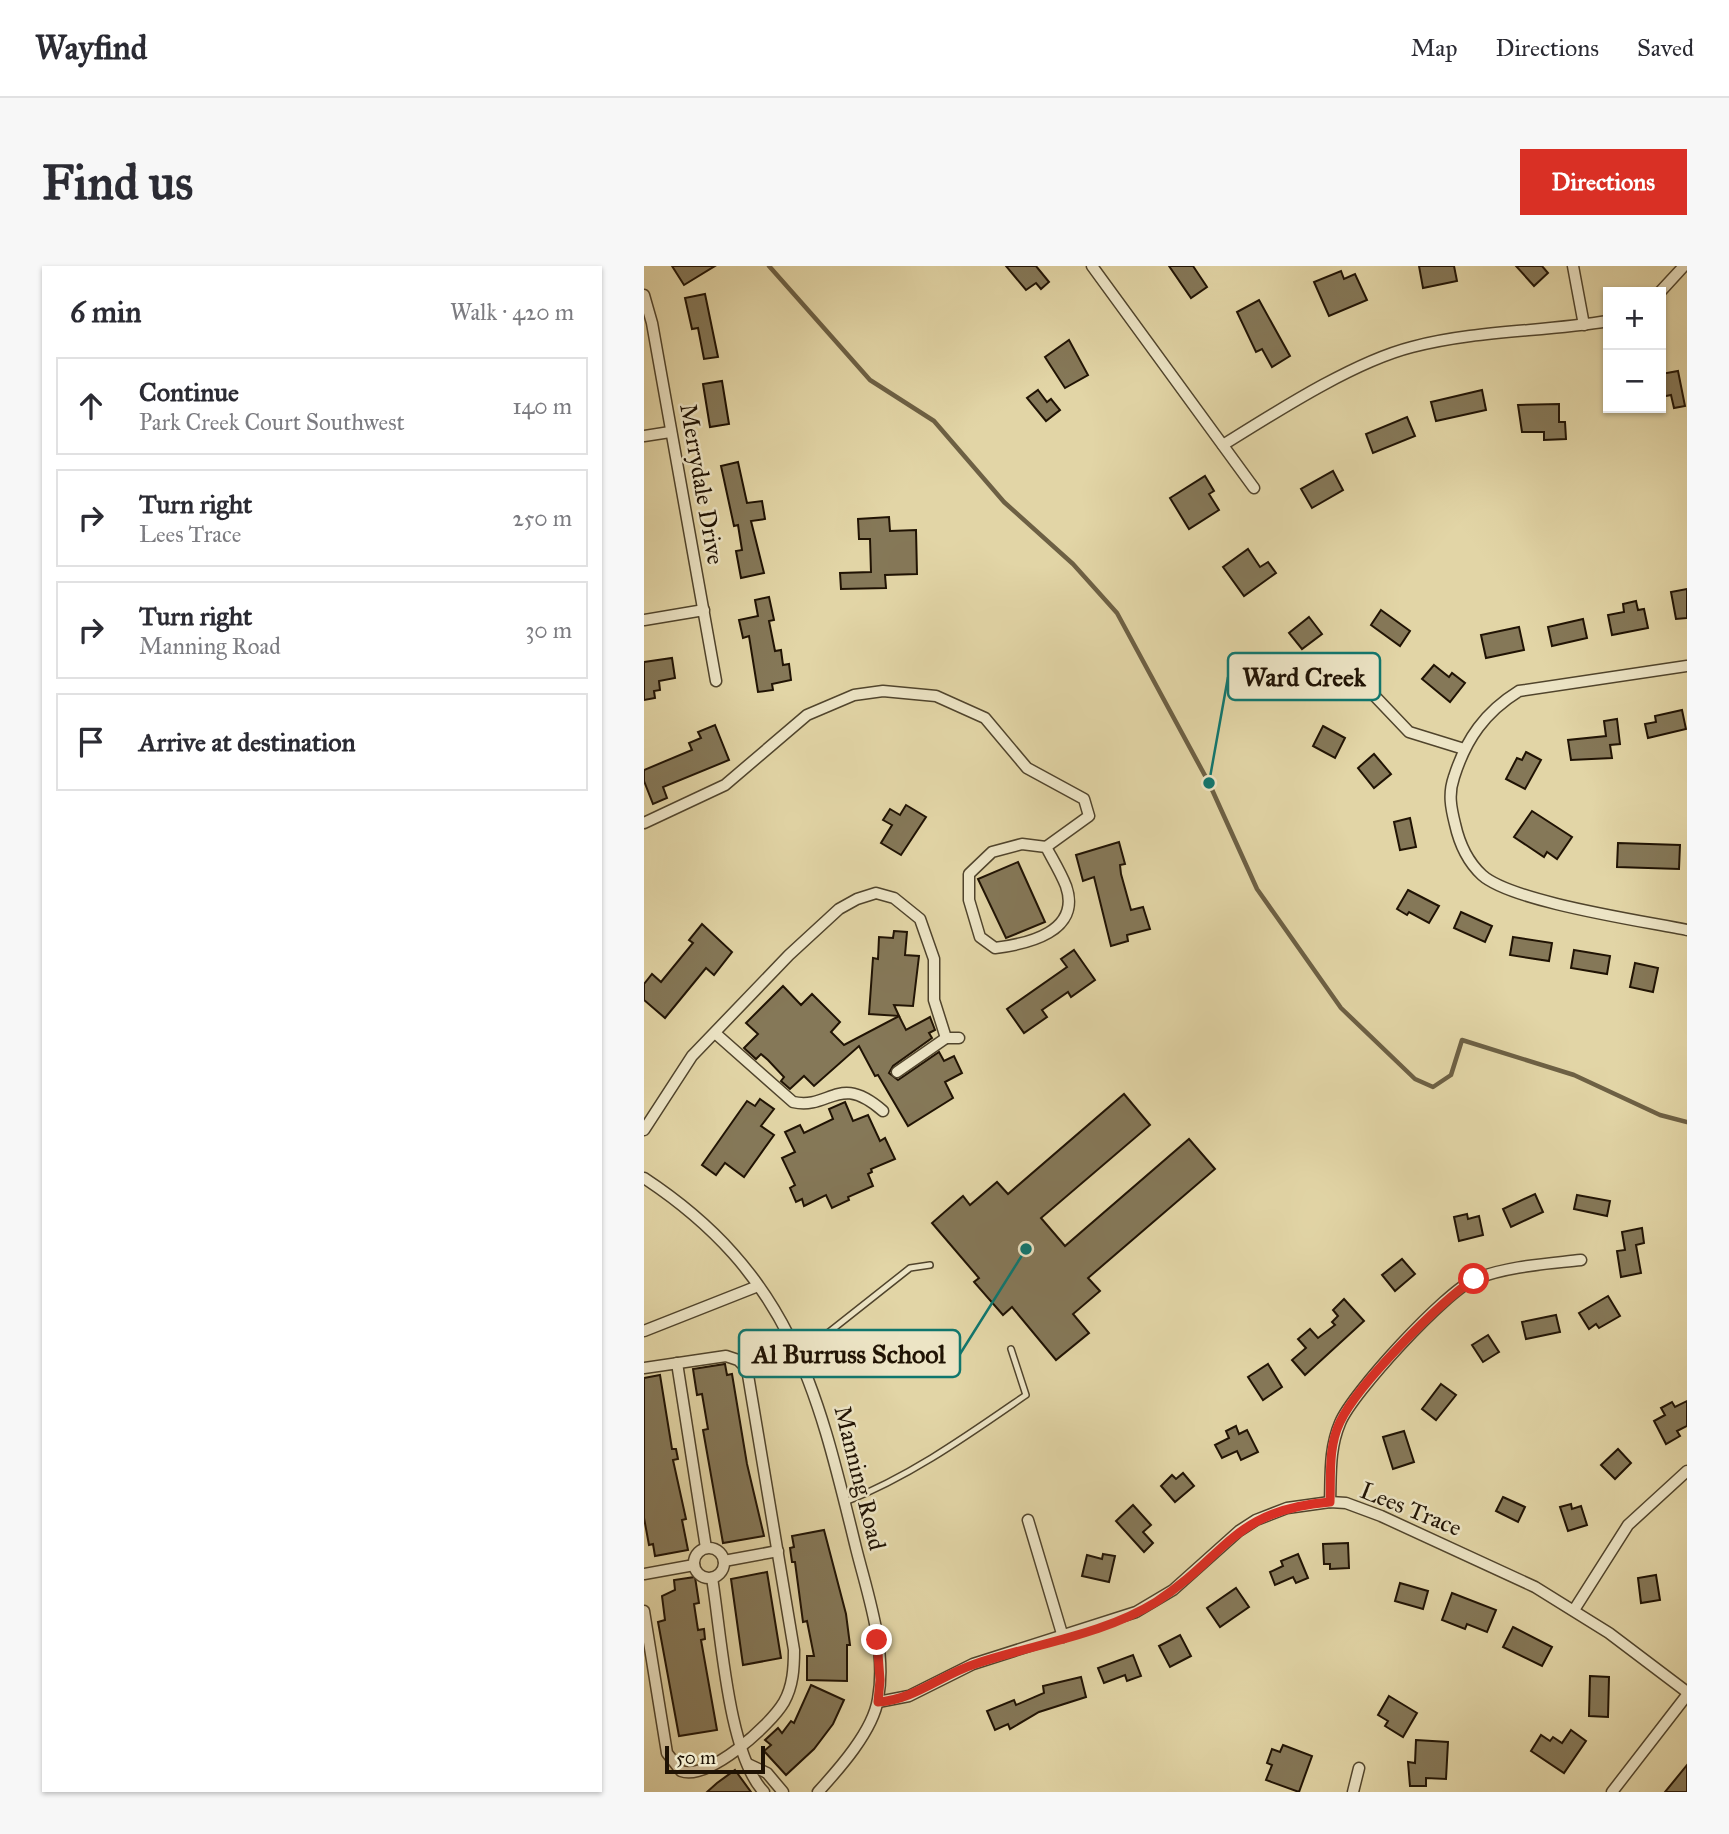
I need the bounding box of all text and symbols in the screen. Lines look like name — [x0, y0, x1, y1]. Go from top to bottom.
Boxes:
text: Wayfind — [35, 28, 147, 68]
text: Map — [1411, 33, 1458, 63]
text: Directions — [1496, 33, 1599, 63]
text: Saved — [1637, 33, 1694, 63]
button: Directions — [1520, 149, 1687, 215]
text: Find us — [42, 153, 193, 212]
map controls — [1603, 287, 1666, 413]
button: + — [1603, 287, 1666, 350]
text: 6 min — [70, 294, 142, 330]
text: Walk · 420 m — [450, 298, 574, 326]
button: − — [1603, 350, 1666, 413]
text: Continue — [139, 376, 239, 408]
icon: ahead — [72, 387, 110, 425]
text: 140 m — [512, 392, 572, 420]
street label: Merrydale Drive — [673, 401, 731, 567]
text: Park Creek Court Southwest — [139, 408, 405, 436]
text: Turn right — [139, 488, 252, 520]
icon: right — [72, 499, 110, 537]
text: 250 m — [512, 504, 572, 532]
text: Lees Trace — [139, 520, 241, 548]
text: Turn right — [139, 600, 252, 632]
icon: right — [72, 611, 110, 649]
text: 30 m — [525, 616, 572, 644]
text: Manning Road — [139, 632, 281, 660]
callout: Ward Creek — [1228, 653, 1380, 700]
text: Ward Creek — [1242, 661, 1367, 693]
icon: arrive — [72, 723, 110, 761]
text: Arrive at destination — [139, 726, 356, 758]
route start — [1458, 1263, 1489, 1294]
callout: Al Burruss School — [739, 1330, 960, 1377]
text: Al Burruss School — [750, 1338, 946, 1370]
street label: Manning Road — [828, 1403, 892, 1553]
street label: Lees Trace — [1356, 1475, 1466, 1543]
route end — [861, 1624, 892, 1655]
scale bar — [665, 1743, 765, 1775]
text: 50 m — [676, 1746, 716, 1769]

